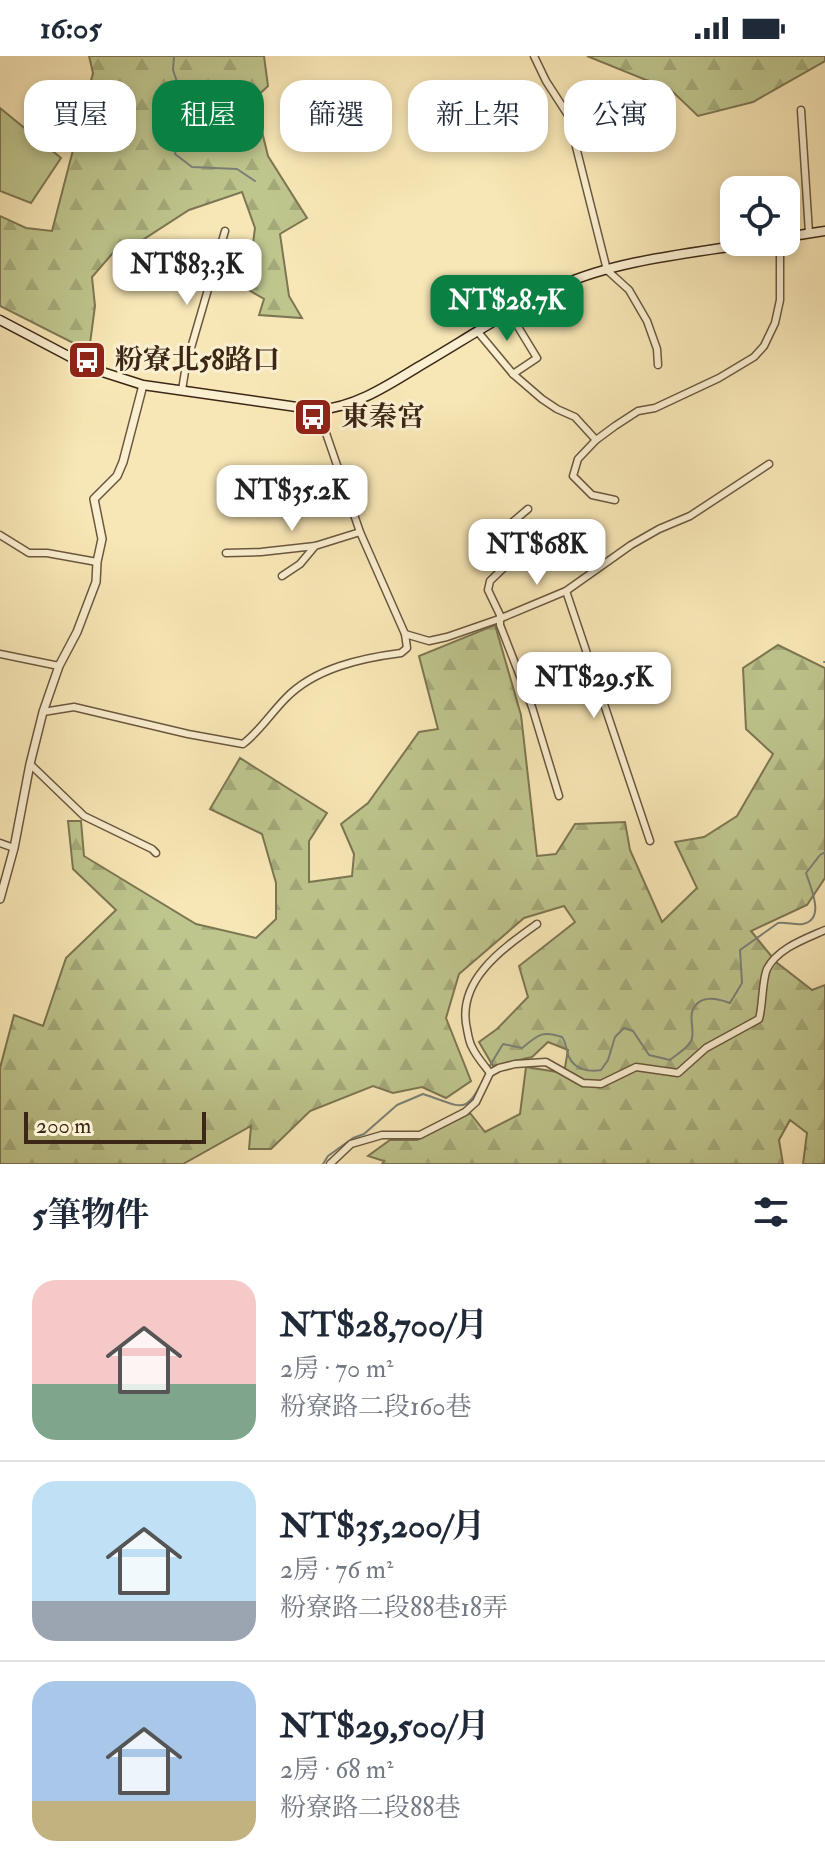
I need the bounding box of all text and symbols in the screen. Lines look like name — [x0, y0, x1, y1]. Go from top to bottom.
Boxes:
text: 16:05 — [40, 10, 102, 47]
chip: 買屋 — [24, 80, 136, 152]
chip: 租屋 — [152, 80, 264, 152]
chip: 篩選 — [280, 80, 392, 152]
chip: 新上架 — [408, 80, 548, 152]
chip: 公寓 — [564, 80, 676, 152]
map controls — [720, 176, 800, 256]
button: locate — [720, 176, 800, 256]
pin: NT$83.3K — [104, 239, 270, 307]
text: NT$83.3K — [131, 249, 243, 281]
pin: NT$28.7K — [424, 275, 590, 343]
text: NT$28.7K — [449, 285, 566, 317]
bus stop icon: 粉寮北58路口 — [66, 339, 108, 381]
place label: 粉寮北58路口 — [115, 343, 280, 378]
bus stop icon: 東秦宮 — [292, 396, 334, 438]
place label: 東秦宮 — [341, 400, 425, 435]
pin: NT$35.2K — [209, 465, 375, 533]
text: NT$35.2K — [235, 475, 349, 507]
pin: NT$68K — [472, 519, 602, 587]
text: NT$68K — [487, 529, 587, 561]
pin: NT$29.5K — [511, 652, 677, 720]
text: NT$29.5K — [535, 662, 653, 694]
scale bar — [24, 1108, 206, 1144]
text: 200 m — [36, 1112, 91, 1140]
icon: filters — [749, 1190, 793, 1234]
text: 5筆物件 — [32, 1194, 149, 1237]
text: NT$28,700/月 — [280, 1304, 488, 1347]
icon: home — [96, 1312, 192, 1408]
text: 2房 · 70 m² — [280, 1353, 393, 1385]
text: 粉寮路二段160巷 — [280, 1391, 472, 1423]
text: NT$35,200/月 — [280, 1505, 486, 1548]
icon: home — [96, 1513, 192, 1609]
text: 2房 · 76 m² — [280, 1554, 393, 1586]
text: 粉寮路二段88巷18弄 — [280, 1592, 508, 1624]
text: NT$29,500/月 — [280, 1705, 490, 1748]
icon: home — [96, 1713, 192, 1809]
text: 2房 · 68 m² — [280, 1754, 394, 1786]
text: 粉寮路二段88巷 — [280, 1792, 460, 1824]

